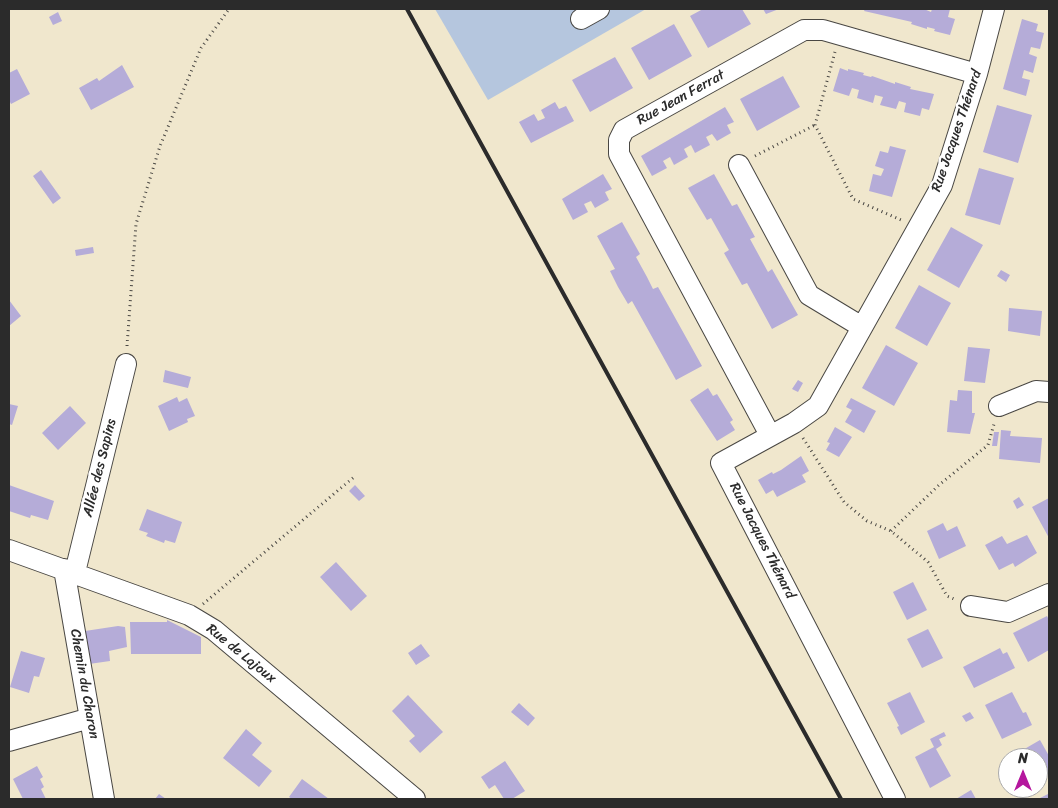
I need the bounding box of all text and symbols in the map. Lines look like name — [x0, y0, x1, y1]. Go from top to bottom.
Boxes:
street label: Rue Jean Ferrat — [634, 67, 728, 129]
street label: Rue Jacques Thénard — [928, 68, 986, 194]
street label: Allée des Sapins — [80, 417, 120, 519]
street label: Rue Jacques Thénard — [725, 480, 799, 602]
street label: Rue de Lajoux — [203, 621, 279, 687]
street label: Chemin du Charon — [66, 628, 102, 740]
text: N — [1018, 746, 1028, 771]
north arrow — [998, 748, 1048, 798]

